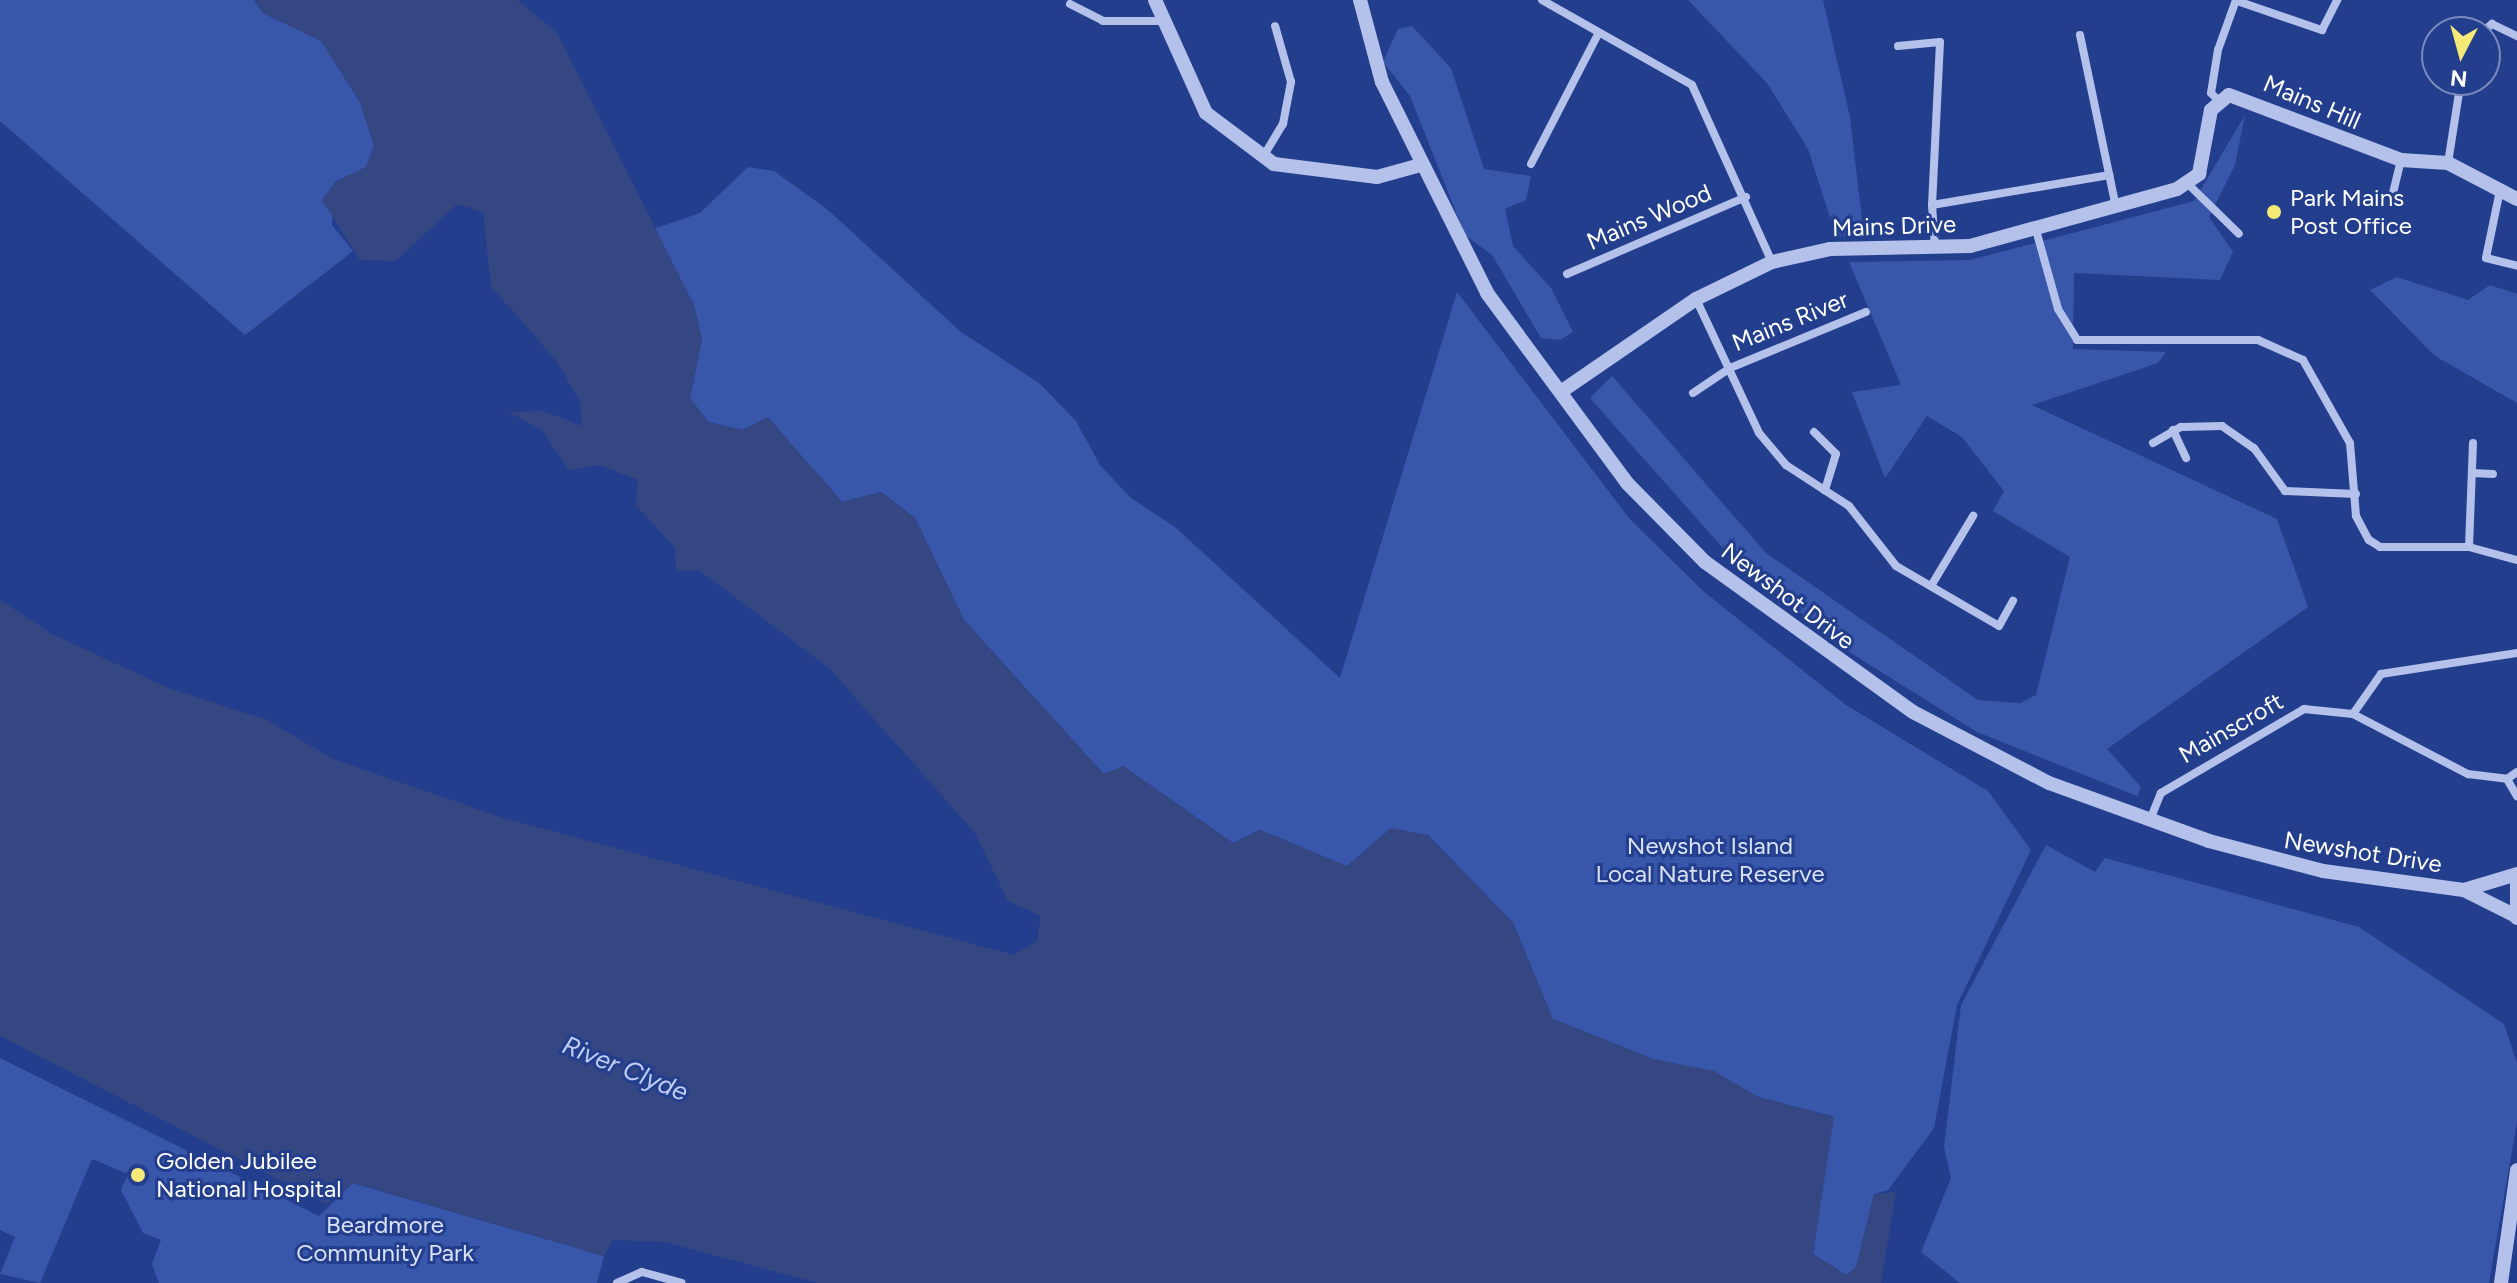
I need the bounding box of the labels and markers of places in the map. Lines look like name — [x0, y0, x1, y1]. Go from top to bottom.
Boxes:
place label: Park Mains Post Office — [2290, 184, 2412, 240]
marker: Park Mains Post Office — [2265, 203, 2283, 221]
place label: Golden Jubilee National Hospital — [156, 1147, 342, 1203]
marker: Golden Jubilee National Hospital — [127, 1164, 149, 1186]

